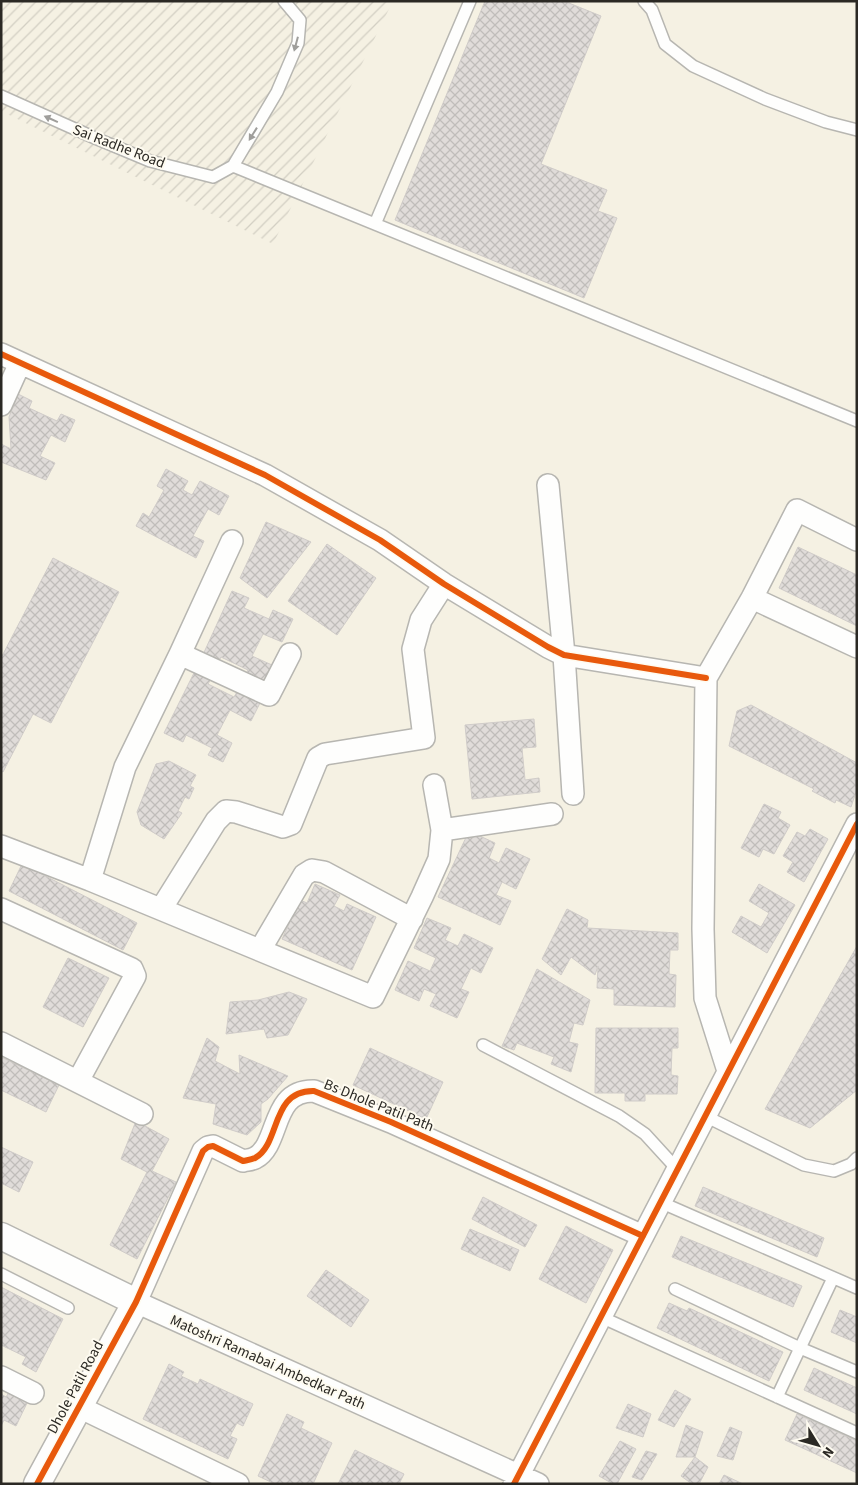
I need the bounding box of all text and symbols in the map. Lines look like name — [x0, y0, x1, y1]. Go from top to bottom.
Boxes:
one-way arrow — [292, 36, 300, 52]
one-way arrow — [44, 114, 59, 123]
street label: Sai Radhe Road — [70, 119, 168, 174]
one-way arrow — [248, 127, 257, 140]
street label: Bs Dhole Patil Path — [321, 1074, 437, 1137]
street label: Matoshri Ramabai Ambedkar Path — [167, 1310, 369, 1415]
street label: Dhole Patil Road — [42, 1337, 109, 1438]
north arrow — [793, 1420, 843, 1470]
text: N — [817, 1442, 838, 1462]

